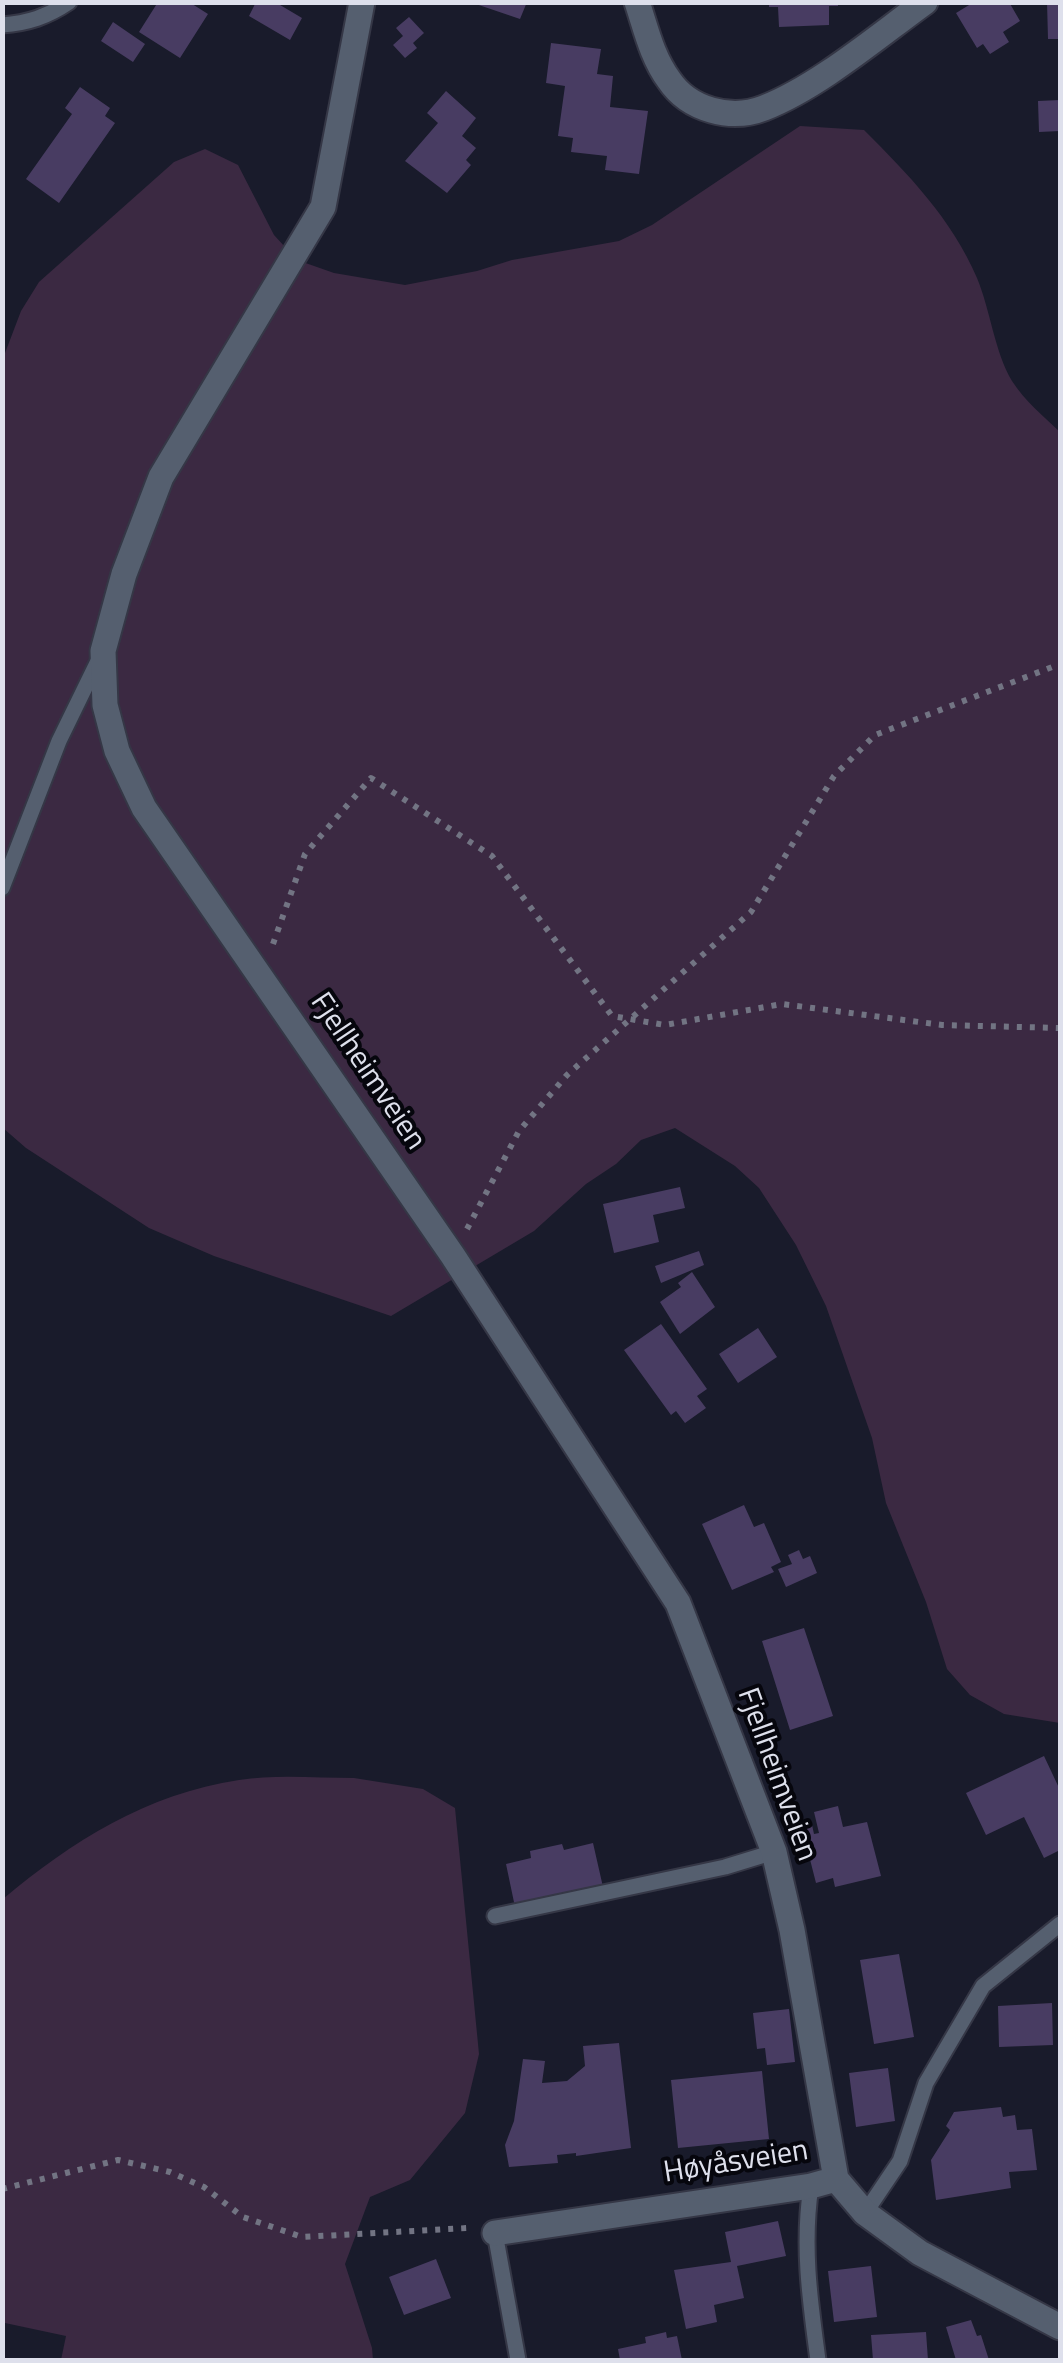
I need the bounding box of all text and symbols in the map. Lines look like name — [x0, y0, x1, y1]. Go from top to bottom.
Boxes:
street label: Fjellheimveien — [301, 987, 433, 1157]
street label: Fjellheimveien — [728, 1684, 824, 1866]
street label: Høyåsveien — [661, 2134, 811, 2192]

